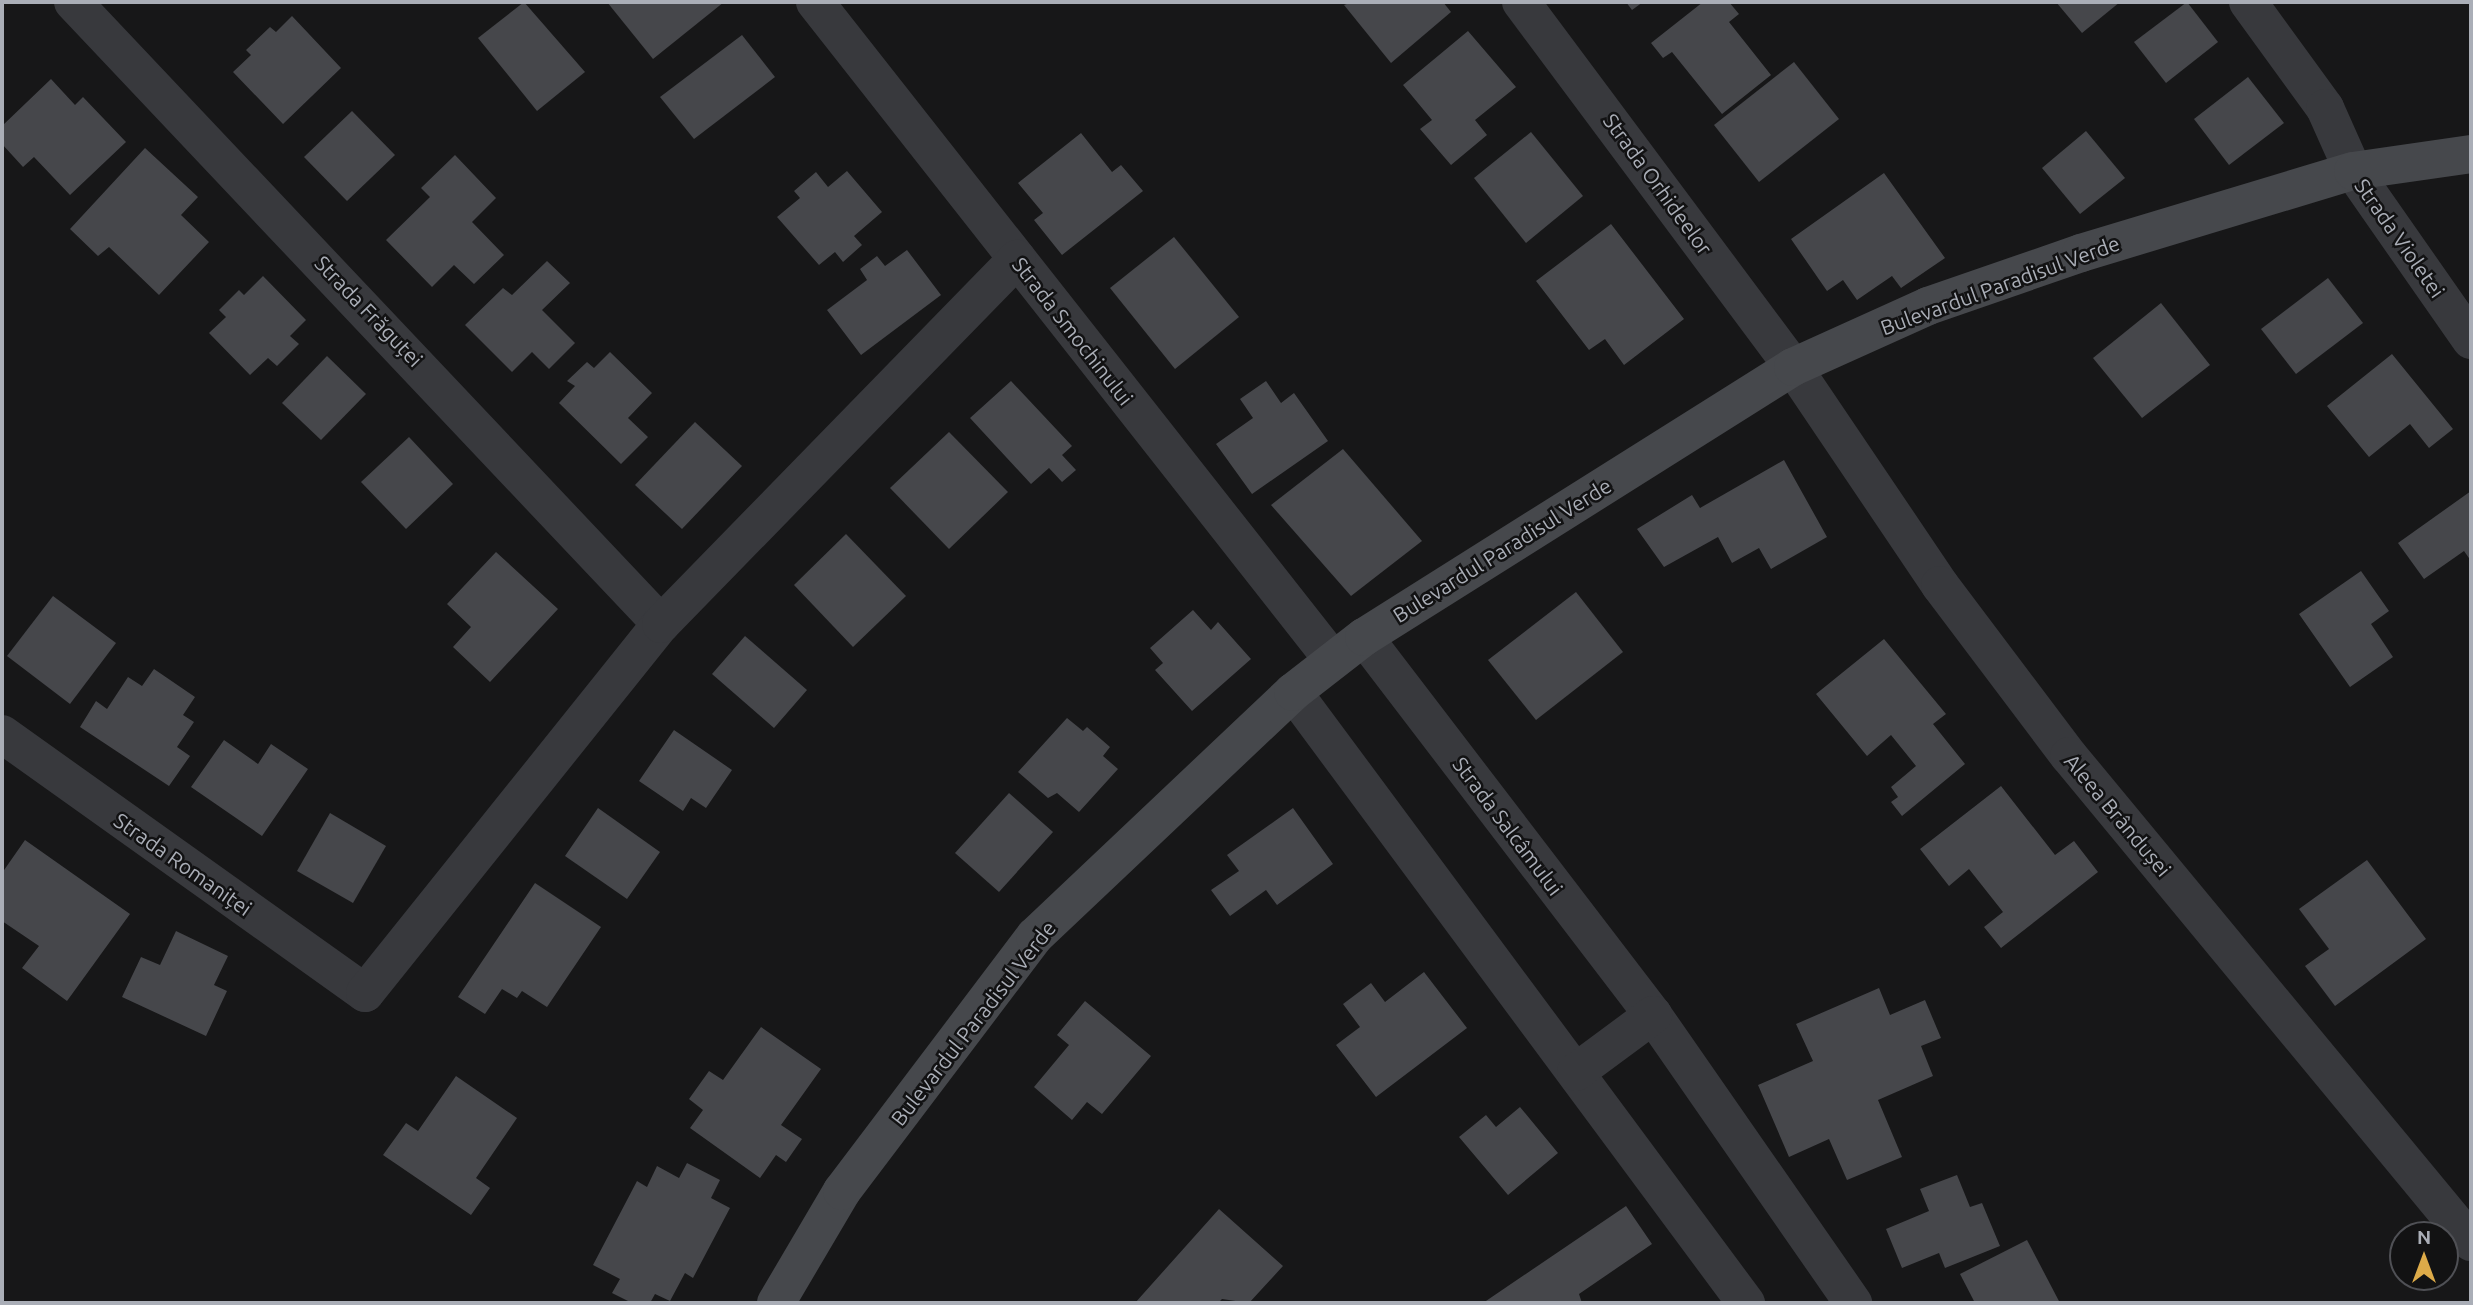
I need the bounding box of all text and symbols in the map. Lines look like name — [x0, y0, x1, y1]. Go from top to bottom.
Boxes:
street label: Strada Orhideelor — [1598, 108, 1718, 260]
street label: Strada Violetei — [2350, 174, 2450, 302]
street label: Bulevardul Paradisul Verde — [1877, 230, 2123, 340]
street label: Strada Frăguței — [310, 250, 428, 372]
street label: Strada Smochinului — [1007, 252, 1139, 410]
street label: Bulevardul Paradisul Verde — [1388, 472, 1616, 628]
street label: Aleea Brândușei — [2059, 749, 2177, 881]
street label: Strada Salcâmului — [1448, 752, 1568, 900]
street label: Strada Romaniței — [109, 807, 257, 921]
street label: Bulevardul Paradisul Verde — [885, 916, 1061, 1130]
north arrow — [2389, 1221, 2459, 1291]
text: N — [2417, 1226, 2431, 1248]

